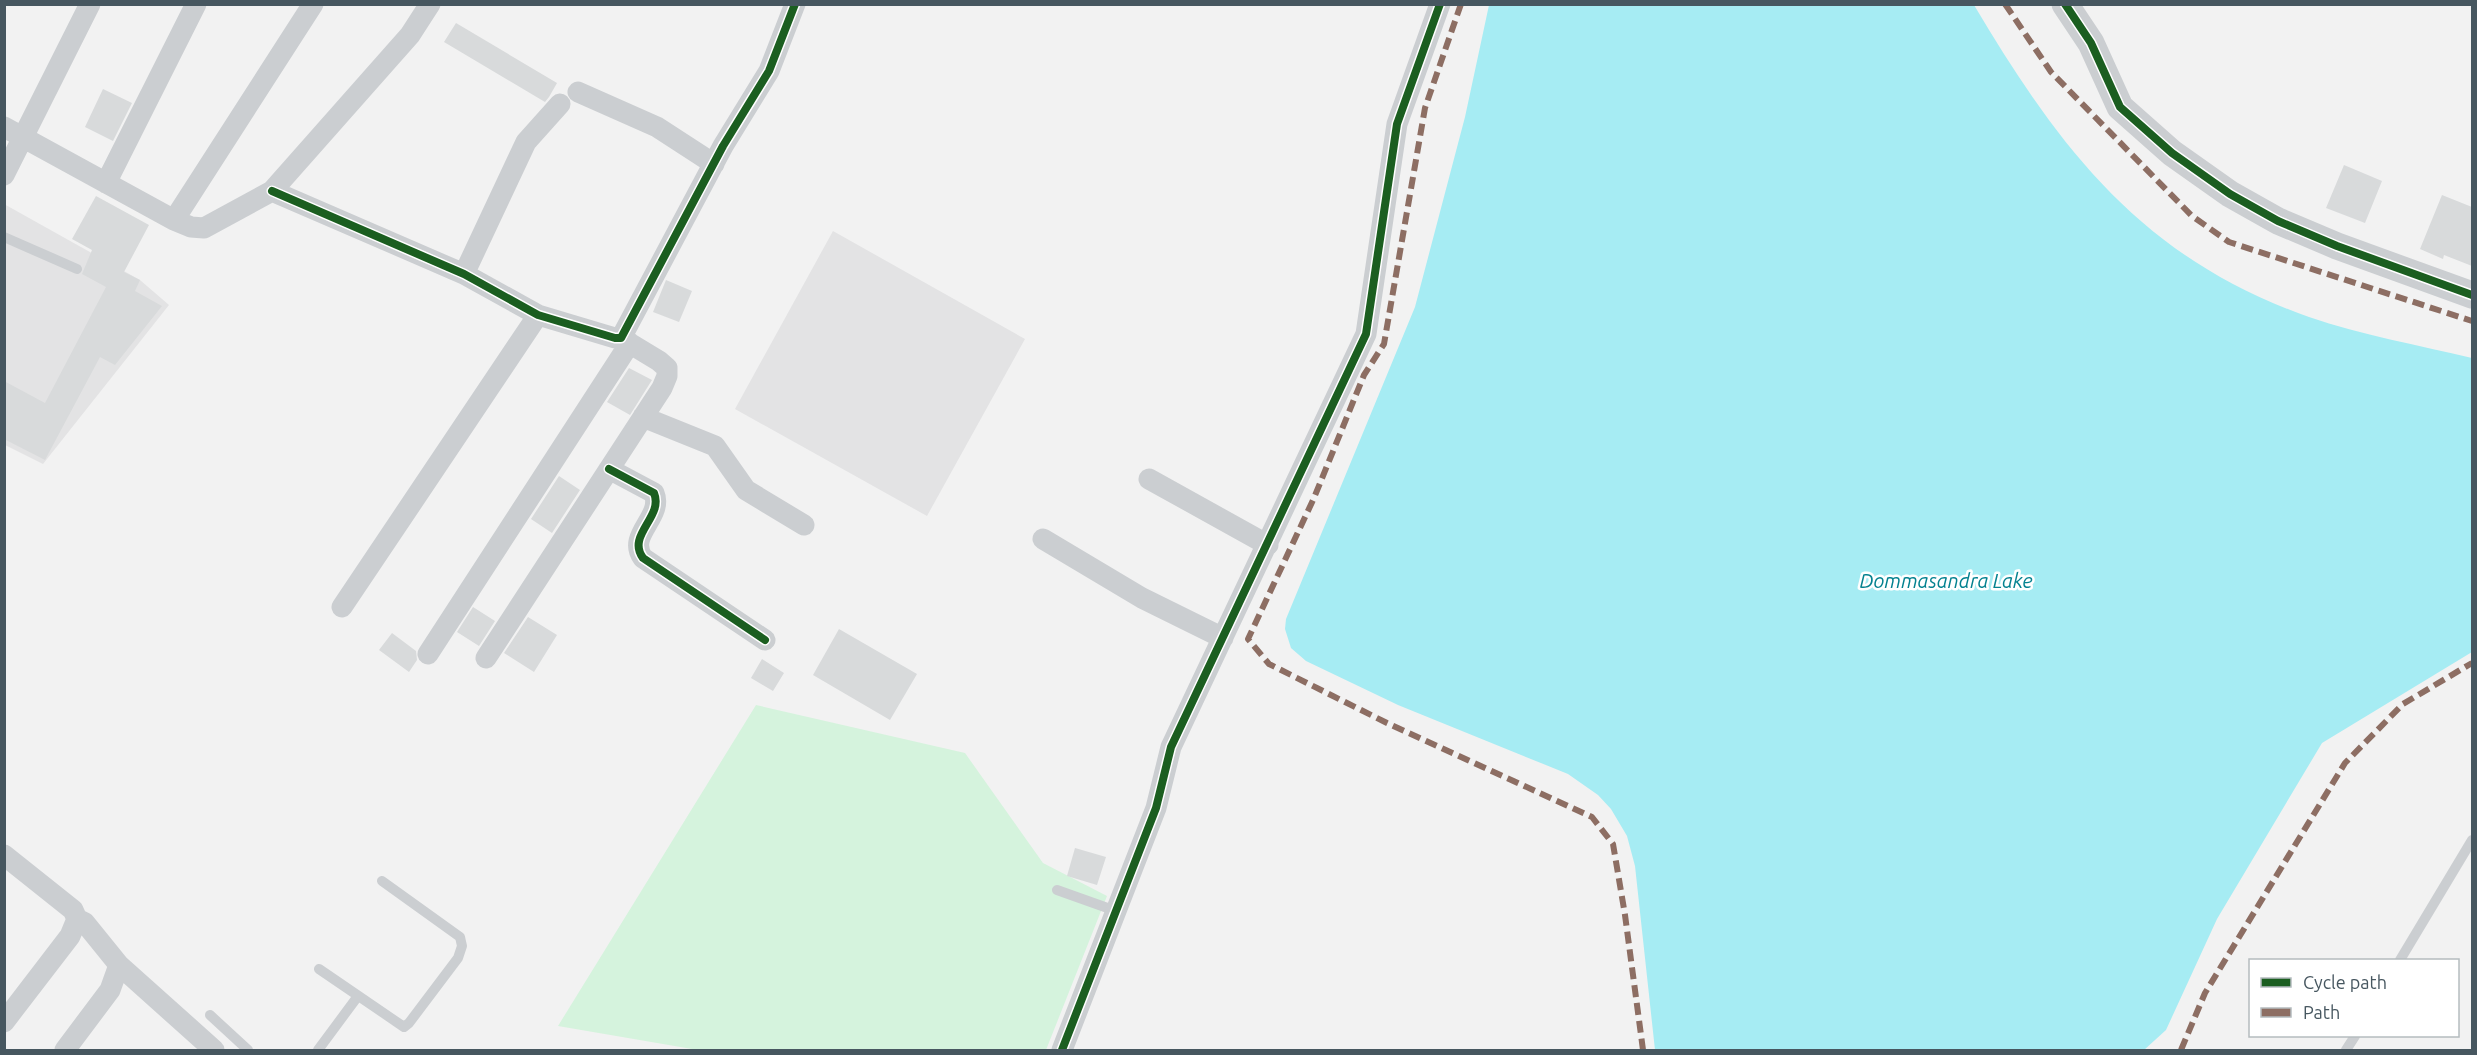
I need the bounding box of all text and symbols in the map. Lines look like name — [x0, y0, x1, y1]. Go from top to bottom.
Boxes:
water label: Dommasandra Lake — [1859, 569, 2033, 592]
legend — [2249, 959, 2459, 1037]
text: Cycle path — [2303, 972, 2387, 992]
text: Path — [2303, 1002, 2340, 1022]

